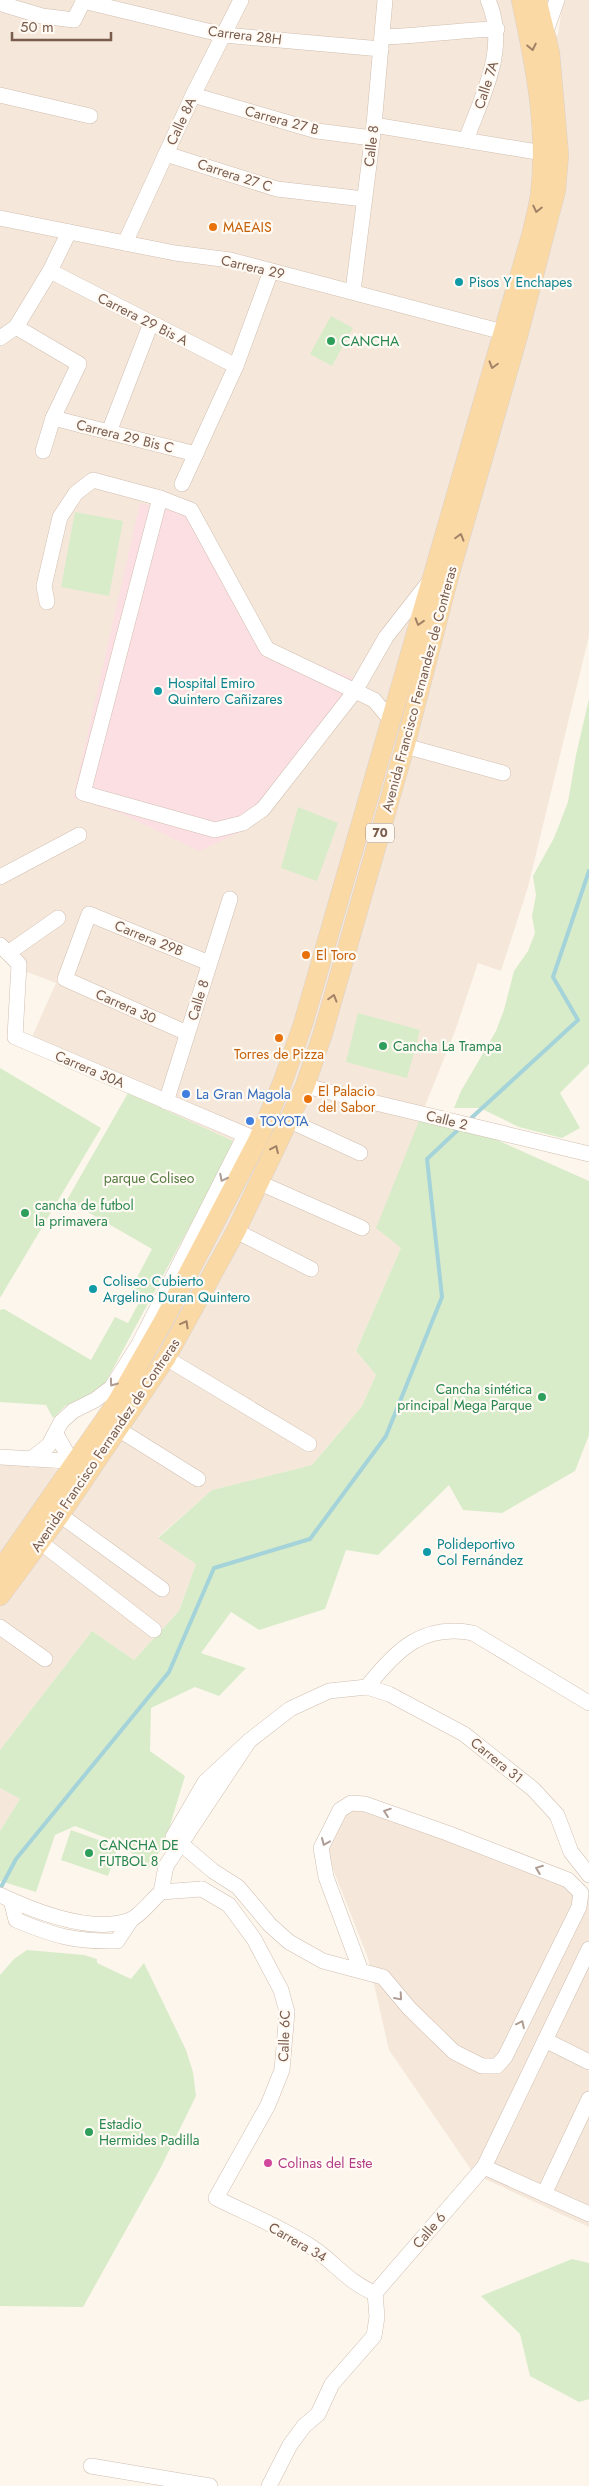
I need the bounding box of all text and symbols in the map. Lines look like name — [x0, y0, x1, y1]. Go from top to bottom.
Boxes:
scale bar — [12, 10, 111, 42]
text: 50 m — [20, 16, 54, 38]
street label: Carrera 28H — [207, 21, 283, 49]
one-way arrow — [526, 43, 537, 52]
street label: Calle 7A — [469, 58, 503, 112]
street label: Calle 8A — [161, 93, 201, 148]
street label: Carrera 27 B — [243, 101, 321, 140]
street label: Calle 8 — [359, 124, 383, 168]
street label: Carrera 27 C — [195, 153, 275, 197]
one-way arrow — [532, 204, 543, 213]
place label: MAEAIS — [223, 217, 272, 237]
marker: MAEAIS — [207, 221, 219, 233]
street label: Carrera 29 — [219, 250, 287, 284]
place label: Pisos Y Enchapes — [469, 272, 573, 292]
marker: Pisos Y Enchapes — [453, 276, 465, 288]
street label: Carrera 29 Bis A — [94, 288, 193, 351]
place label: CANCHA — [341, 331, 400, 351]
marker: CANCHA — [325, 335, 337, 347]
one-way arrow — [489, 361, 499, 369]
street label: Carrera 29 Bis C — [74, 414, 176, 458]
one-way arrow — [455, 534, 465, 542]
street label: Avenida Francisco Fernandez de Contreras — [377, 564, 462, 814]
one-way arrow — [415, 618, 425, 626]
place label: Hospital Emiro Quintero Cañizares — [168, 673, 283, 709]
marker: Hospital Emiro Quintero Cañizares — [152, 685, 164, 697]
road number: 70 — [366, 824, 394, 842]
street label: Carrera 29B — [112, 915, 187, 961]
place label: El Toro — [316, 945, 356, 965]
marker: El Toro — [300, 949, 312, 961]
street label: Calle 8 — [182, 977, 214, 1023]
street label: Carrera 30 — [92, 984, 160, 1028]
one-way arrow — [327, 993, 338, 1002]
marker: Torres de Pizza — [273, 1032, 285, 1044]
place label: Cancha La Trampa — [393, 1036, 501, 1056]
marker: Cancha La Trampa — [377, 1040, 389, 1052]
place label: Torres de Pizza — [234, 1044, 324, 1064]
street label: Carrera 30A — [52, 1045, 129, 1093]
place label: El Palacio del Sabor — [318, 1081, 376, 1117]
place label: La Gran Magola — [196, 1084, 291, 1104]
marker: La Gran Magola — [180, 1088, 192, 1100]
marker: El Palacio del Sabor — [302, 1093, 314, 1105]
street label: Calle 2 — [424, 1105, 470, 1135]
place label: TOYOTA — [260, 1111, 309, 1131]
marker: TOYOTA — [244, 1115, 256, 1127]
one-way arrow — [269, 1145, 279, 1154]
park label: parque Coliseo — [104, 1168, 195, 1188]
one-way arrow — [219, 1173, 229, 1182]
place label: cancha de futbol la primavera — [35, 1195, 134, 1231]
marker: cancha de futbol la primavera — [19, 1207, 31, 1219]
place label: Coliseo Cubierto Argelino Duran Quintero — [103, 1271, 251, 1307]
marker: Coliseo Cubierto Argelino Duran Quintero — [87, 1283, 99, 1295]
one-way arrow — [178, 1321, 188, 1330]
street label: Avenida Francisco Fernandez de Contreras — [26, 1334, 184, 1556]
one-way arrow — [110, 1377, 119, 1387]
place label: Cancha sintética principal Mega Parque — [397, 1379, 532, 1415]
marker: Cancha sintética principal Mega Parque — [536, 1391, 548, 1403]
place label: Polideportivo Col Fernández — [437, 1534, 524, 1570]
marker: Polideportivo Col Fernández — [421, 1546, 433, 1558]
street label: Carrera 31 — [466, 1733, 528, 1787]
one-way arrow — [384, 1808, 392, 1818]
place label: CANCHA DE FUTBOL 8 — [99, 1835, 179, 1871]
one-way arrow — [320, 1837, 331, 1846]
marker: CANCHA DE FUTBOL 8 — [83, 1847, 95, 1859]
one-way arrow — [536, 1865, 544, 1875]
one-way arrow — [394, 1991, 402, 2000]
street label: Calle 6C — [273, 2010, 295, 2062]
one-way arrow — [515, 2020, 525, 2029]
place label: Estadio Hermides Padilla — [99, 2114, 199, 2150]
marker: Estadio Hermides Padilla — [83, 2126, 95, 2138]
place label: Colinas del Este — [278, 2153, 373, 2173]
marker: Colinas del Este — [262, 2157, 274, 2169]
street label: Calle 6 — [408, 2207, 450, 2253]
street label: Carrera 34 — [265, 2217, 331, 2267]

